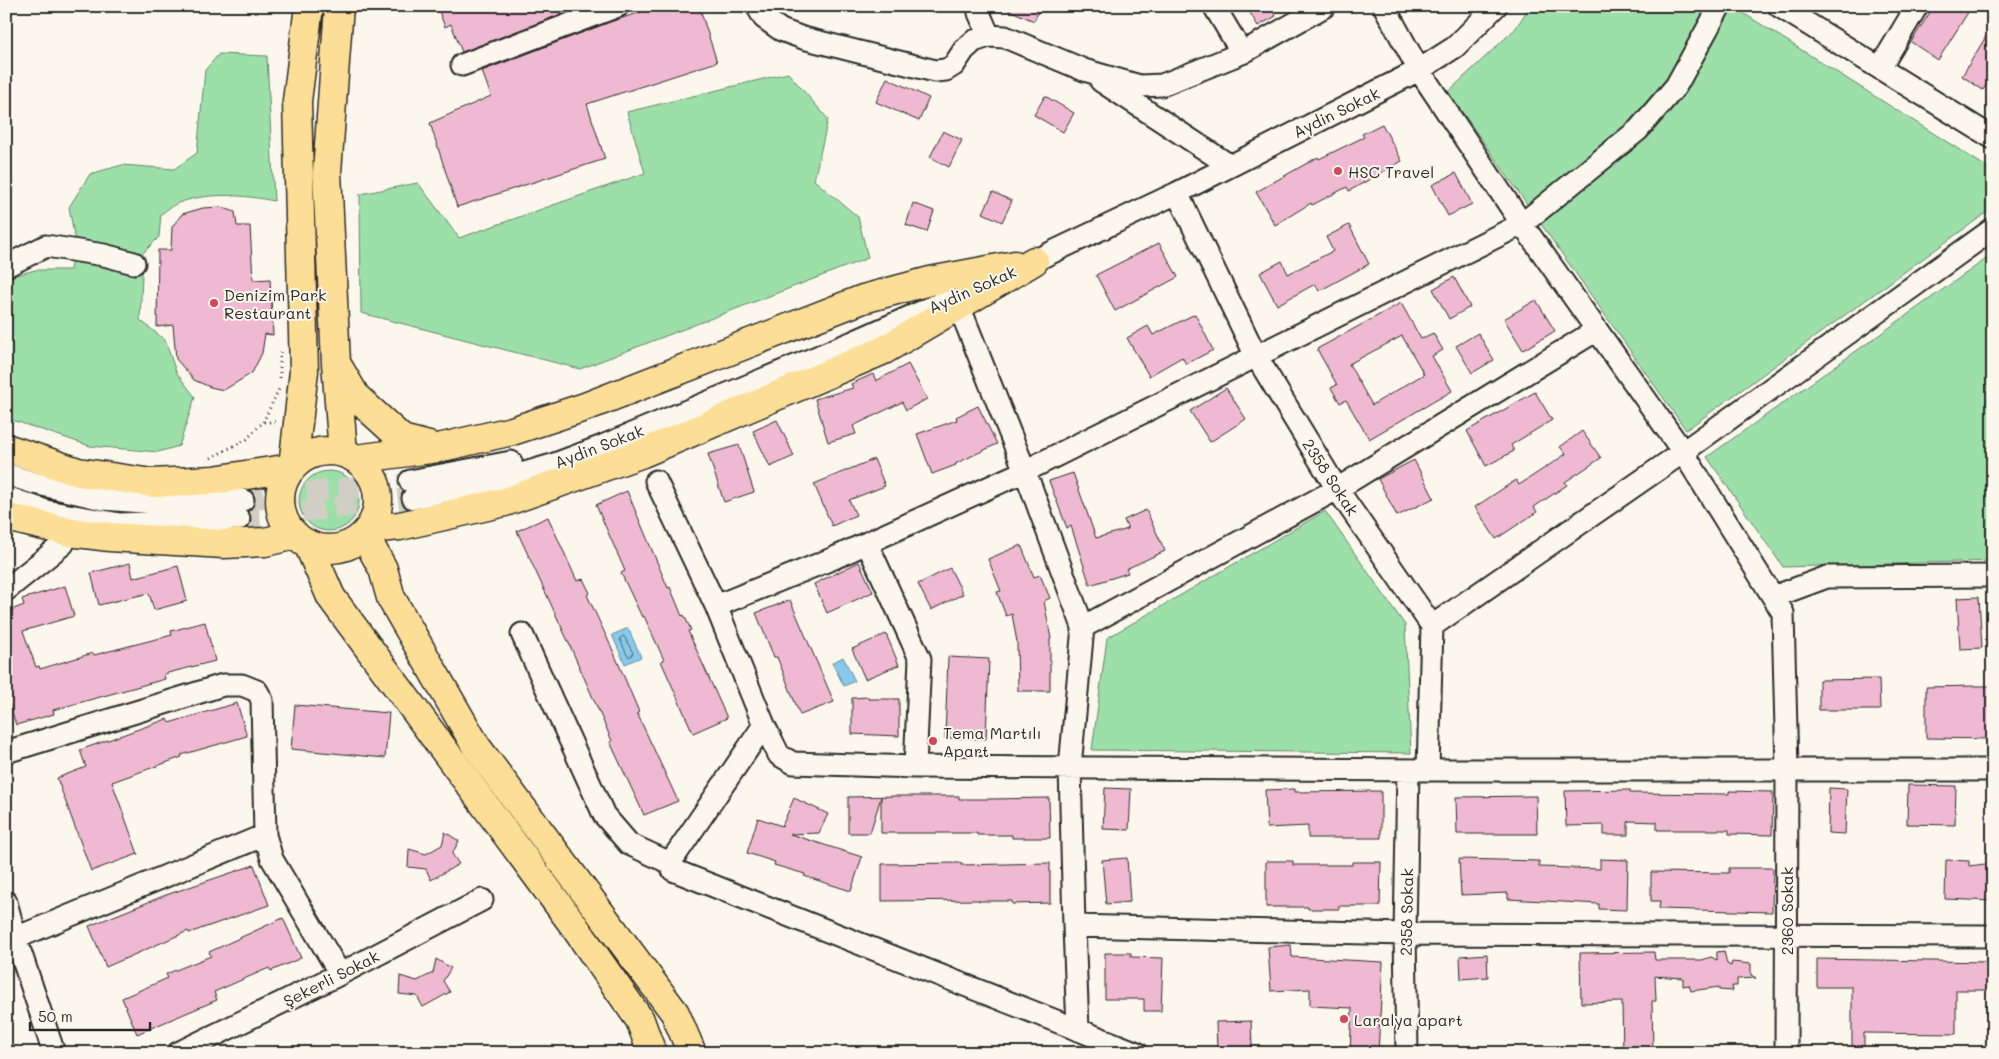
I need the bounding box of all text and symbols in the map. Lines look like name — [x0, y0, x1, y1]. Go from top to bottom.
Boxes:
street label: Aydin Sokak — [1289, 82, 1383, 142]
place label: HSC Travel — [1348, 161, 1434, 182]
marker: HSC Travel — [1332, 165, 1344, 177]
street label: Aydin Sokak — [925, 260, 1019, 318]
place label: Denizim Park Restaurant — [224, 284, 327, 323]
marker: Denizim Park Restaurant — [208, 297, 220, 309]
street label: Aydin Sokak — [551, 419, 647, 473]
street label: 2358 Sokak — [1298, 434, 1364, 520]
place label: Tema Martılı Apart — [943, 722, 1042, 761]
marker: Tema Martılı Apart — [927, 735, 939, 747]
street label: 2360 Sokak — [1776, 867, 1797, 955]
street label: 2358 Sokak — [1395, 868, 1417, 956]
street label: Şekerli Sokak — [280, 945, 382, 1011]
scale bar — [30, 999, 150, 1031]
text: 50 m — [38, 1006, 73, 1026]
place label: Laralya apart — [1354, 1009, 1463, 1030]
marker: Laralya apart — [1338, 1013, 1350, 1025]

